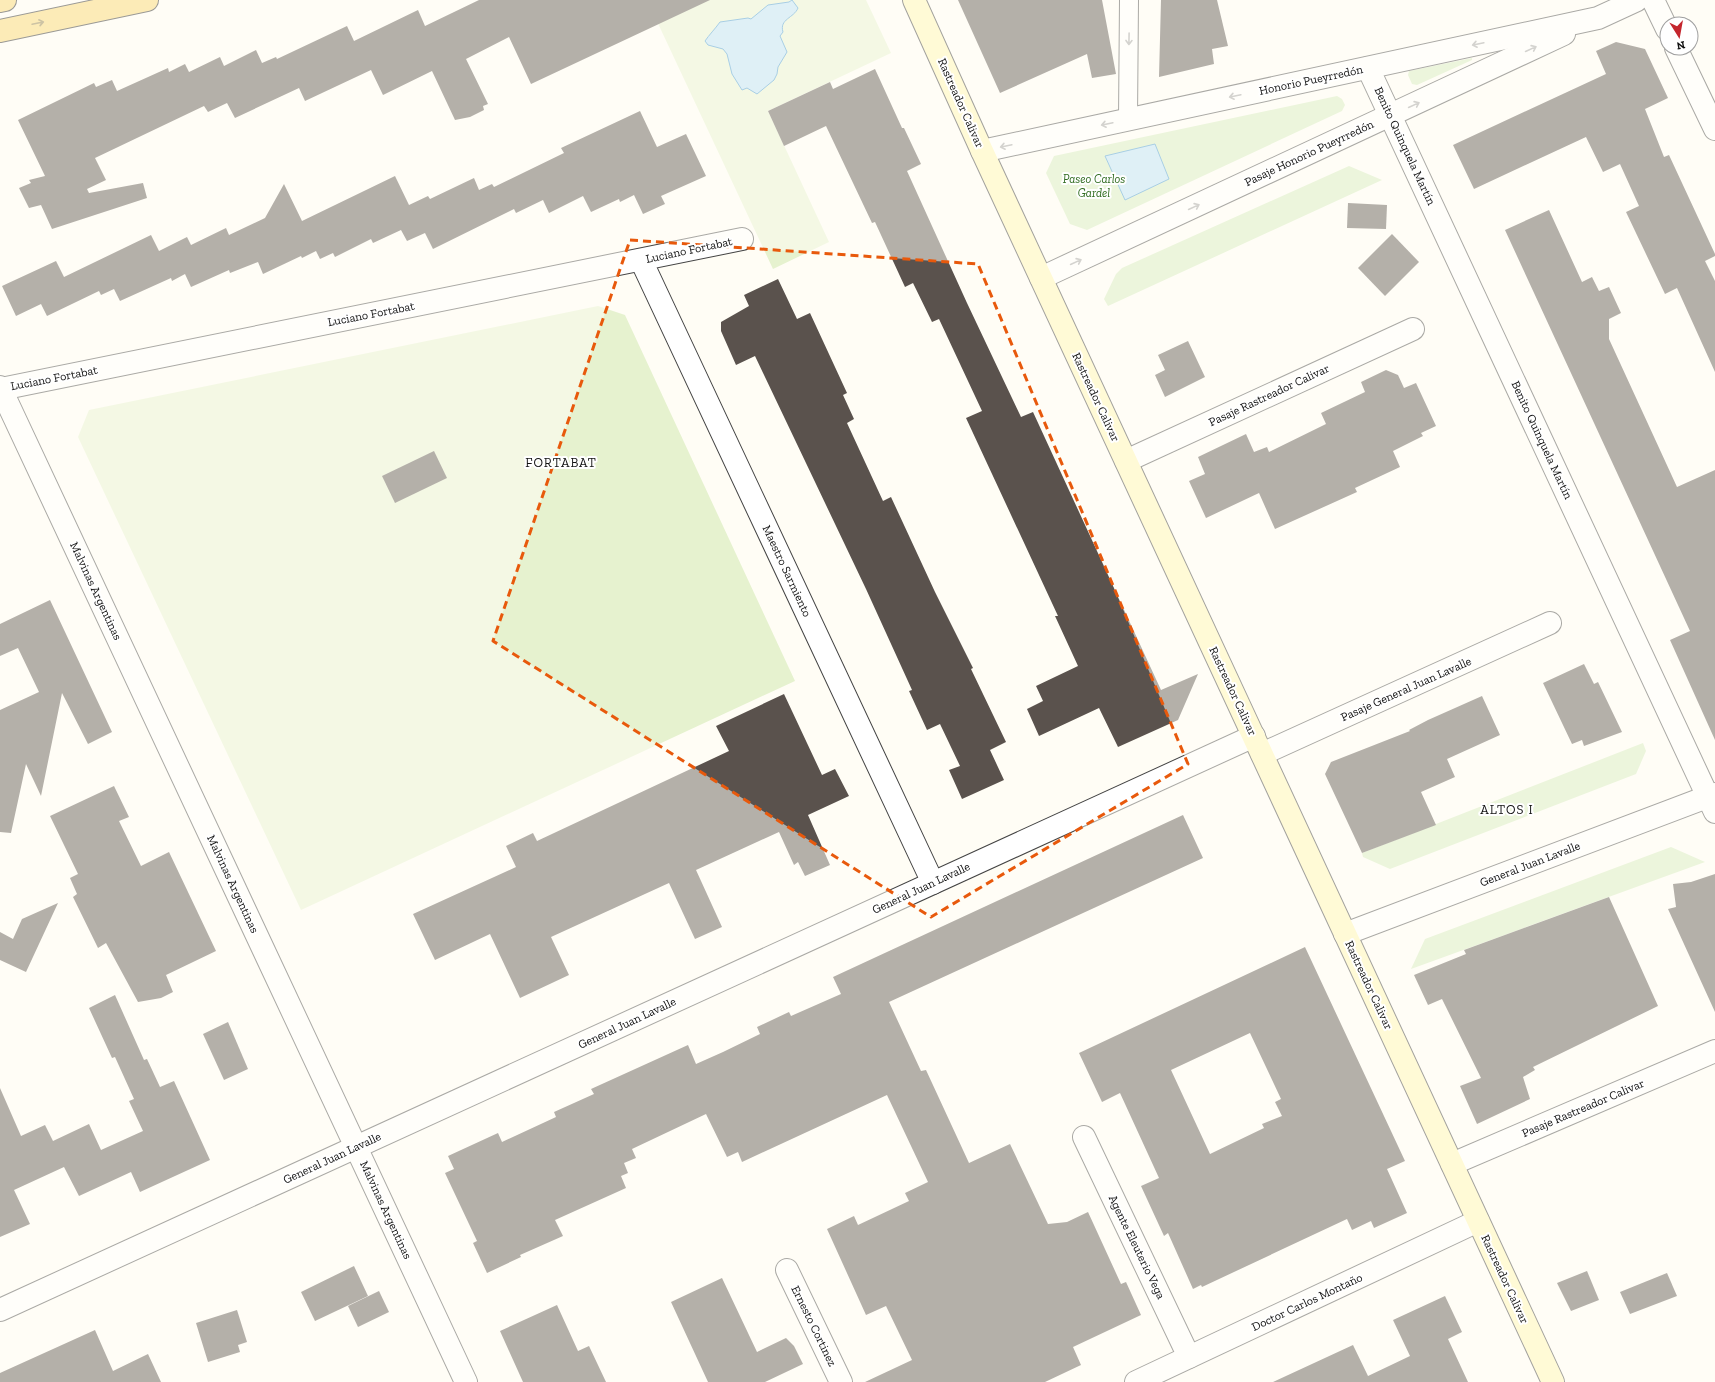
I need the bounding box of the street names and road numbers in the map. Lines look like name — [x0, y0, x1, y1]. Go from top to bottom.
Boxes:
street label: Rastreador Calivar — [935, 56, 987, 150]
street label: Honorio Pueyrredón — [1258, 62, 1364, 98]
street label: Benito Quinquela Martín — [1371, 85, 1439, 207]
street label: Pasaje Honorio Pueyrredón — [1242, 117, 1376, 190]
street label: Luciano Fortabat — [644, 234, 734, 266]
street label: Luciano Fortabat — [326, 299, 416, 329]
street label: Rastreador Calivar — [1069, 350, 1123, 444]
street label: Pasaje Rastreador Calivar — [1206, 361, 1332, 430]
street label: Luciano Fortabat — [9, 363, 99, 393]
street label: Benito Quinquela Martín — [1508, 379, 1576, 501]
street label: Maestro Sarmiento — [760, 523, 814, 619]
street label: Malvinas Argentinas — [67, 540, 125, 642]
street label: Rastreador Calivar — [1206, 644, 1260, 738]
street label: Pasaje General Juan Lavalle — [1339, 654, 1474, 725]
street label: Malvinas Argentinas — [204, 833, 262, 935]
street label: General Juan Lavalle — [1478, 838, 1582, 890]
street label: General Juan Lavalle — [870, 859, 972, 917]
street label: Rastreador Calivar — [1342, 938, 1396, 1032]
street label: General Juan Lavalle — [576, 994, 678, 1052]
street label: Pasaje Rastreador Calivar — [1520, 1076, 1647, 1141]
street label: General Juan Lavalle — [281, 1129, 383, 1187]
street label: Malvinas Argentinas — [357, 1159, 415, 1261]
street label: Agente Eleuterio Vega — [1106, 1193, 1168, 1302]
street label: Rastreador Calivar — [1478, 1232, 1532, 1326]
street label: Doctor Carlos Montaño — [1249, 1270, 1365, 1334]
street label: Ernesto Cortinez — [788, 1283, 840, 1369]

